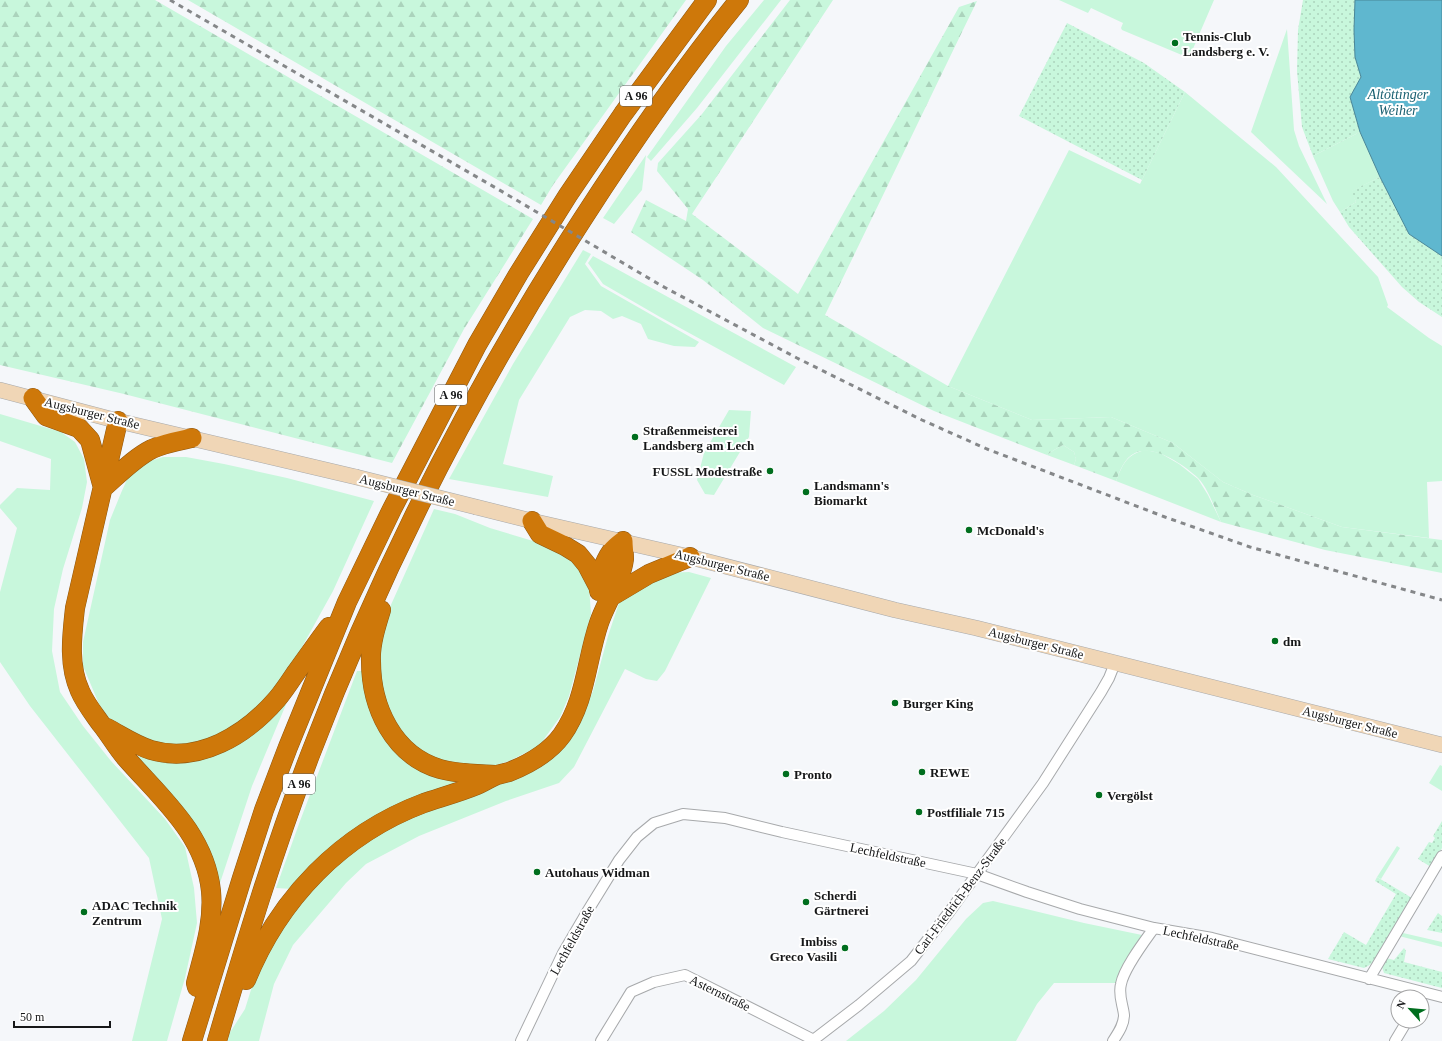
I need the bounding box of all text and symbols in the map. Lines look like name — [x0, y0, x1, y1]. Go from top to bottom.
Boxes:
place label: Tennis-Club Landsberg e. V. — [1183, 29, 1269, 59]
marker: Tennis-Club Landsberg e. V. — [1170, 38, 1180, 48]
road number: A 96 — [620, 86, 652, 106]
water label: Altöttinger Weiher — [1367, 87, 1429, 118]
road number: A 96 — [435, 385, 467, 405]
street label: Augsburger Straße — [43, 394, 141, 432]
place label: Straßenmeisterei Landsberg am Lech — [643, 423, 755, 453]
marker: Straßenmeisterei Landsberg am Lech — [630, 432, 640, 442]
place label: FUSSL Modestraße — [653, 464, 762, 479]
marker: FUSSL Modestraße — [765, 466, 775, 476]
street label: Augsburger Straße — [358, 471, 456, 509]
place label: Landsmann's Biomarkt — [814, 478, 889, 508]
marker: Landsmann's Biomarkt — [801, 487, 811, 497]
place label: McDonald's — [977, 523, 1044, 538]
marker: McDonald's — [964, 525, 974, 535]
street label: Augsburger Straße — [673, 546, 771, 584]
street label: Augsburger Straße — [987, 624, 1085, 662]
place label: dm — [1283, 634, 1301, 649]
marker: dm — [1270, 636, 1280, 646]
place label: Burger King — [903, 696, 974, 711]
marker: Burger King — [890, 698, 900, 708]
street label: Augsburger Straße — [1301, 703, 1399, 741]
place label: REWE — [930, 765, 970, 780]
place label: Pronto — [794, 767, 832, 782]
marker: REWE — [917, 767, 927, 777]
marker: Pronto — [781, 769, 791, 779]
road number: A 96 — [283, 774, 315, 794]
place label: Vergölst — [1107, 788, 1153, 803]
marker: Vergölst — [1094, 790, 1104, 800]
place label: Postfiliale 715 — [927, 805, 1005, 820]
marker: Postfiliale 715 — [914, 807, 924, 817]
street label: Carl-Friedrich-Benz-Straße — [911, 834, 1009, 958]
street label: Lechfeldstraße — [849, 840, 928, 870]
place label: Autohaus Widman — [545, 865, 650, 880]
marker: Autohaus Widman — [532, 867, 542, 877]
place label: Scherdi Gärtnerei — [814, 888, 869, 918]
marker: Scherdi Gärtnerei — [801, 897, 811, 907]
place label: ADAC Technik Zentrum — [92, 898, 178, 928]
street label: Lechfeldstraße — [547, 902, 597, 977]
marker: ADAC Technik Zentrum — [79, 907, 89, 917]
street label: Lechfeldstraße — [1162, 923, 1241, 953]
place label: Imbiss Greco Vasili — [770, 934, 837, 964]
marker: Imbiss Greco Vasili — [840, 943, 850, 953]
street label: Asternstraße — [687, 972, 753, 1014]
north arrow — [1390, 989, 1430, 1029]
text: N — [1394, 998, 1408, 1011]
scale bar — [14, 1003, 110, 1029]
text: 50 m — [20, 1010, 45, 1024]

